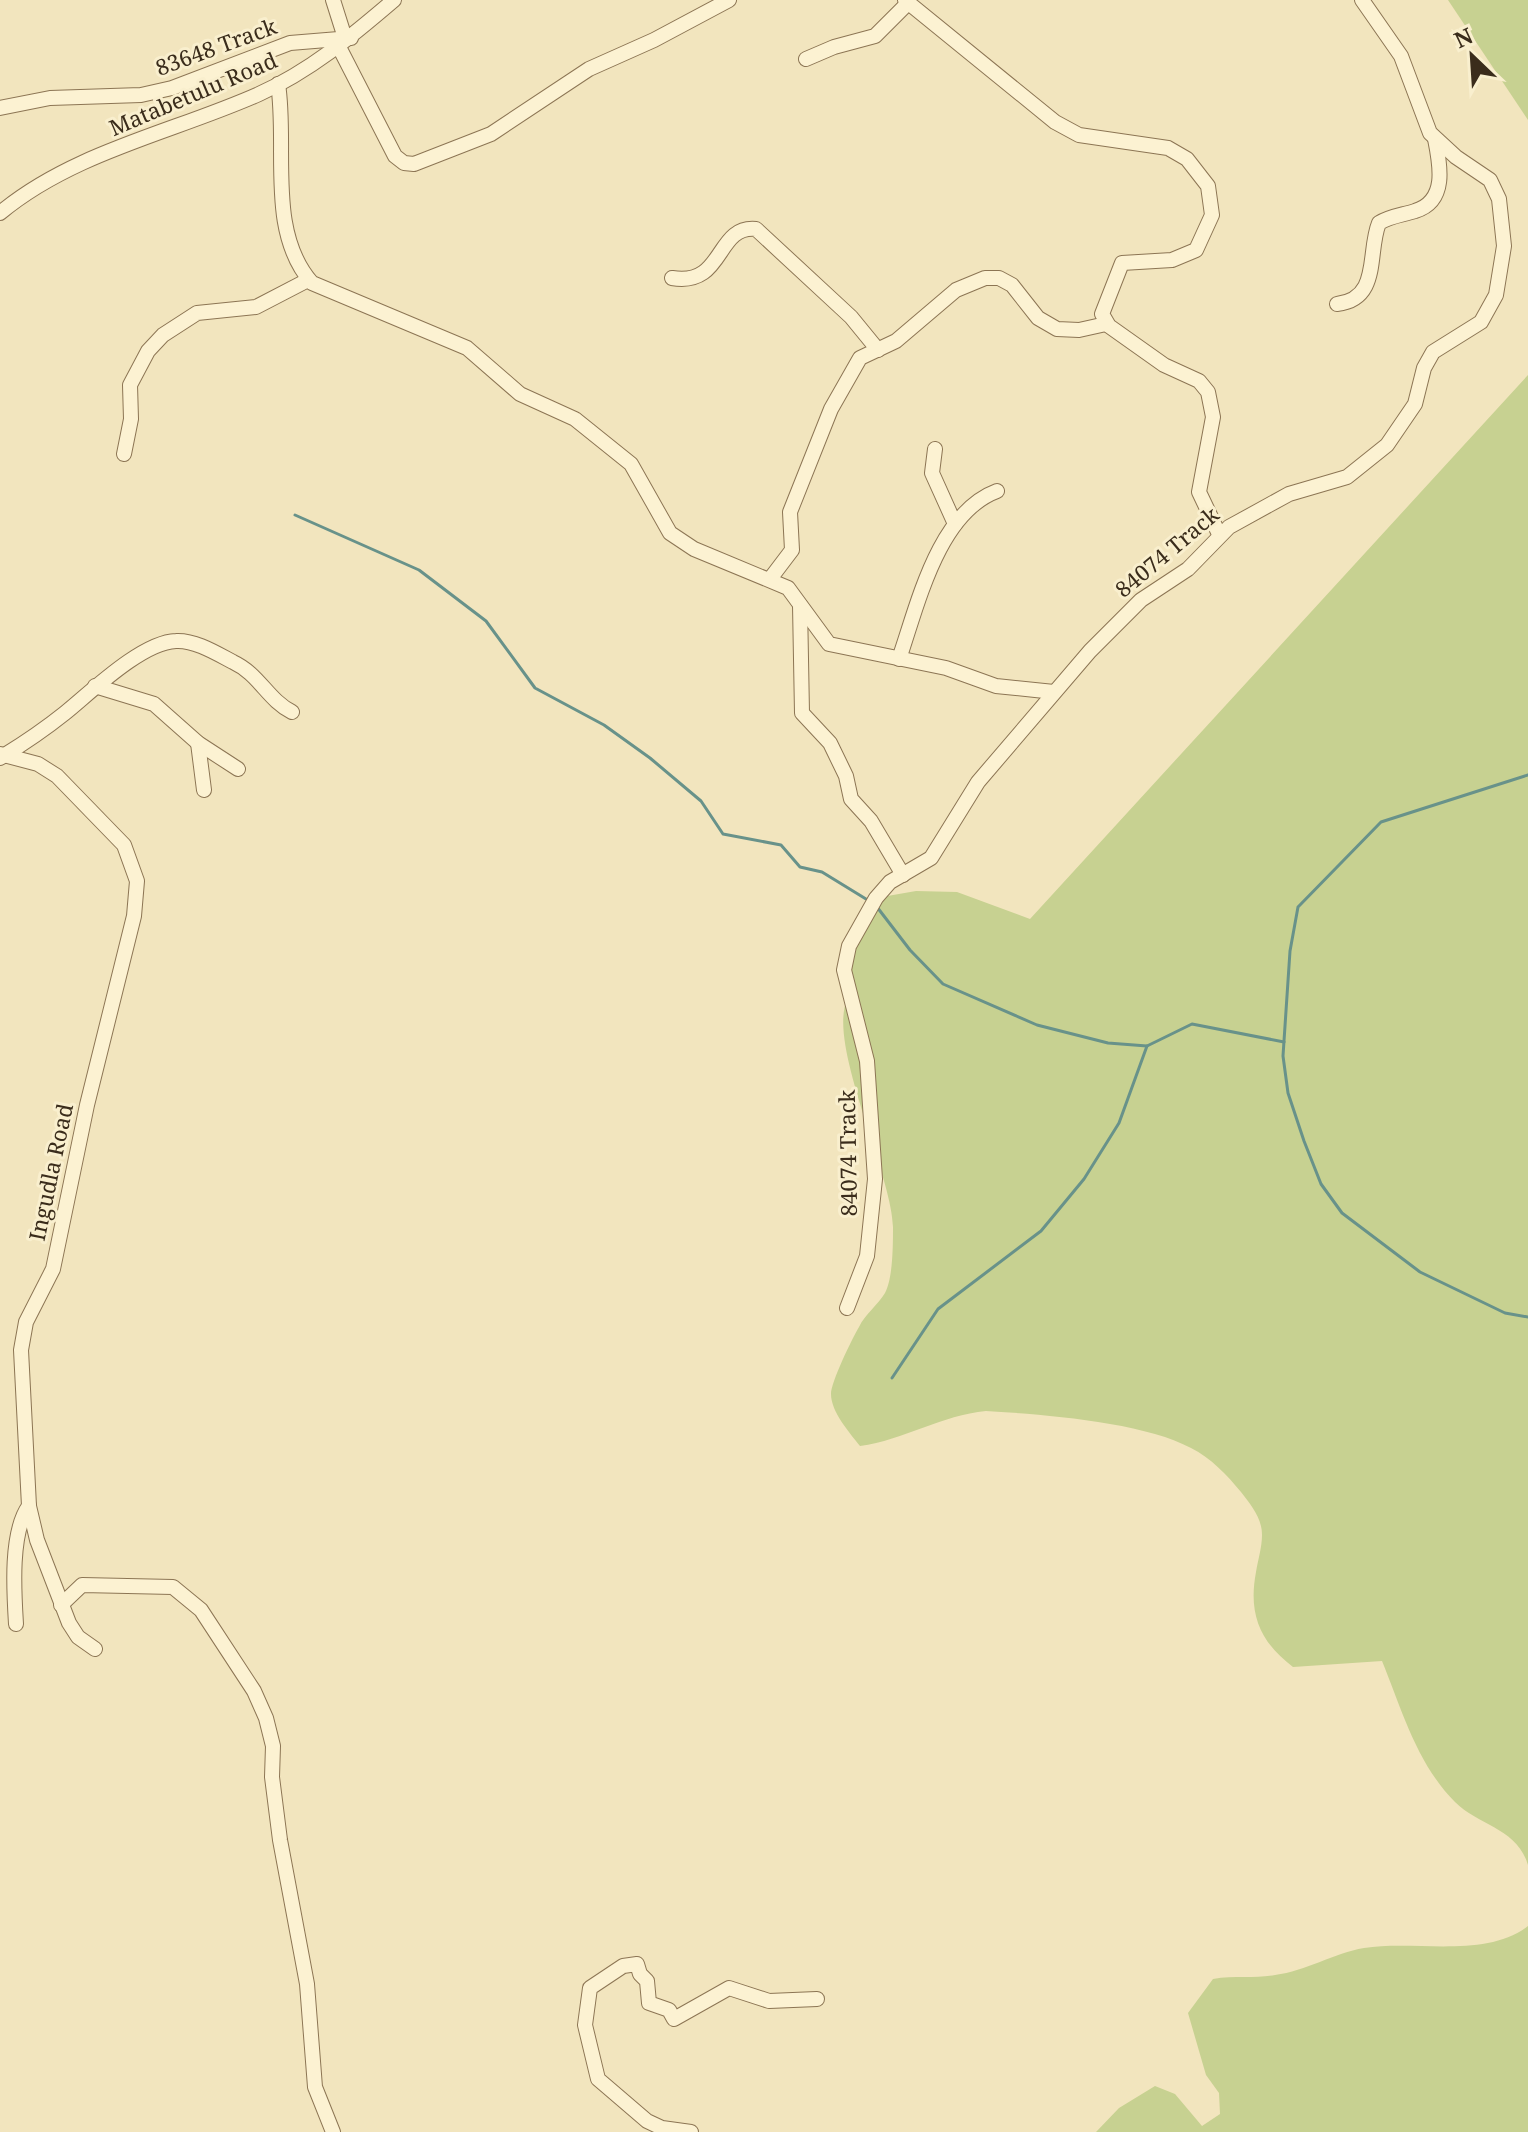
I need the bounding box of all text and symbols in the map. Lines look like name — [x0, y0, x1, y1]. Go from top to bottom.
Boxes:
street label: 83648 Track — [151, 10, 280, 82]
north arrow — [1432, 16, 1512, 96]
text: N — [1449, 20, 1477, 54]
street label: Matabetulu Road — [104, 44, 282, 142]
street label: 84074 Track — [1108, 499, 1225, 603]
street label: 84074 Track — [831, 1089, 863, 1217]
street label: Ingudla Road — [21, 1100, 79, 1243]

